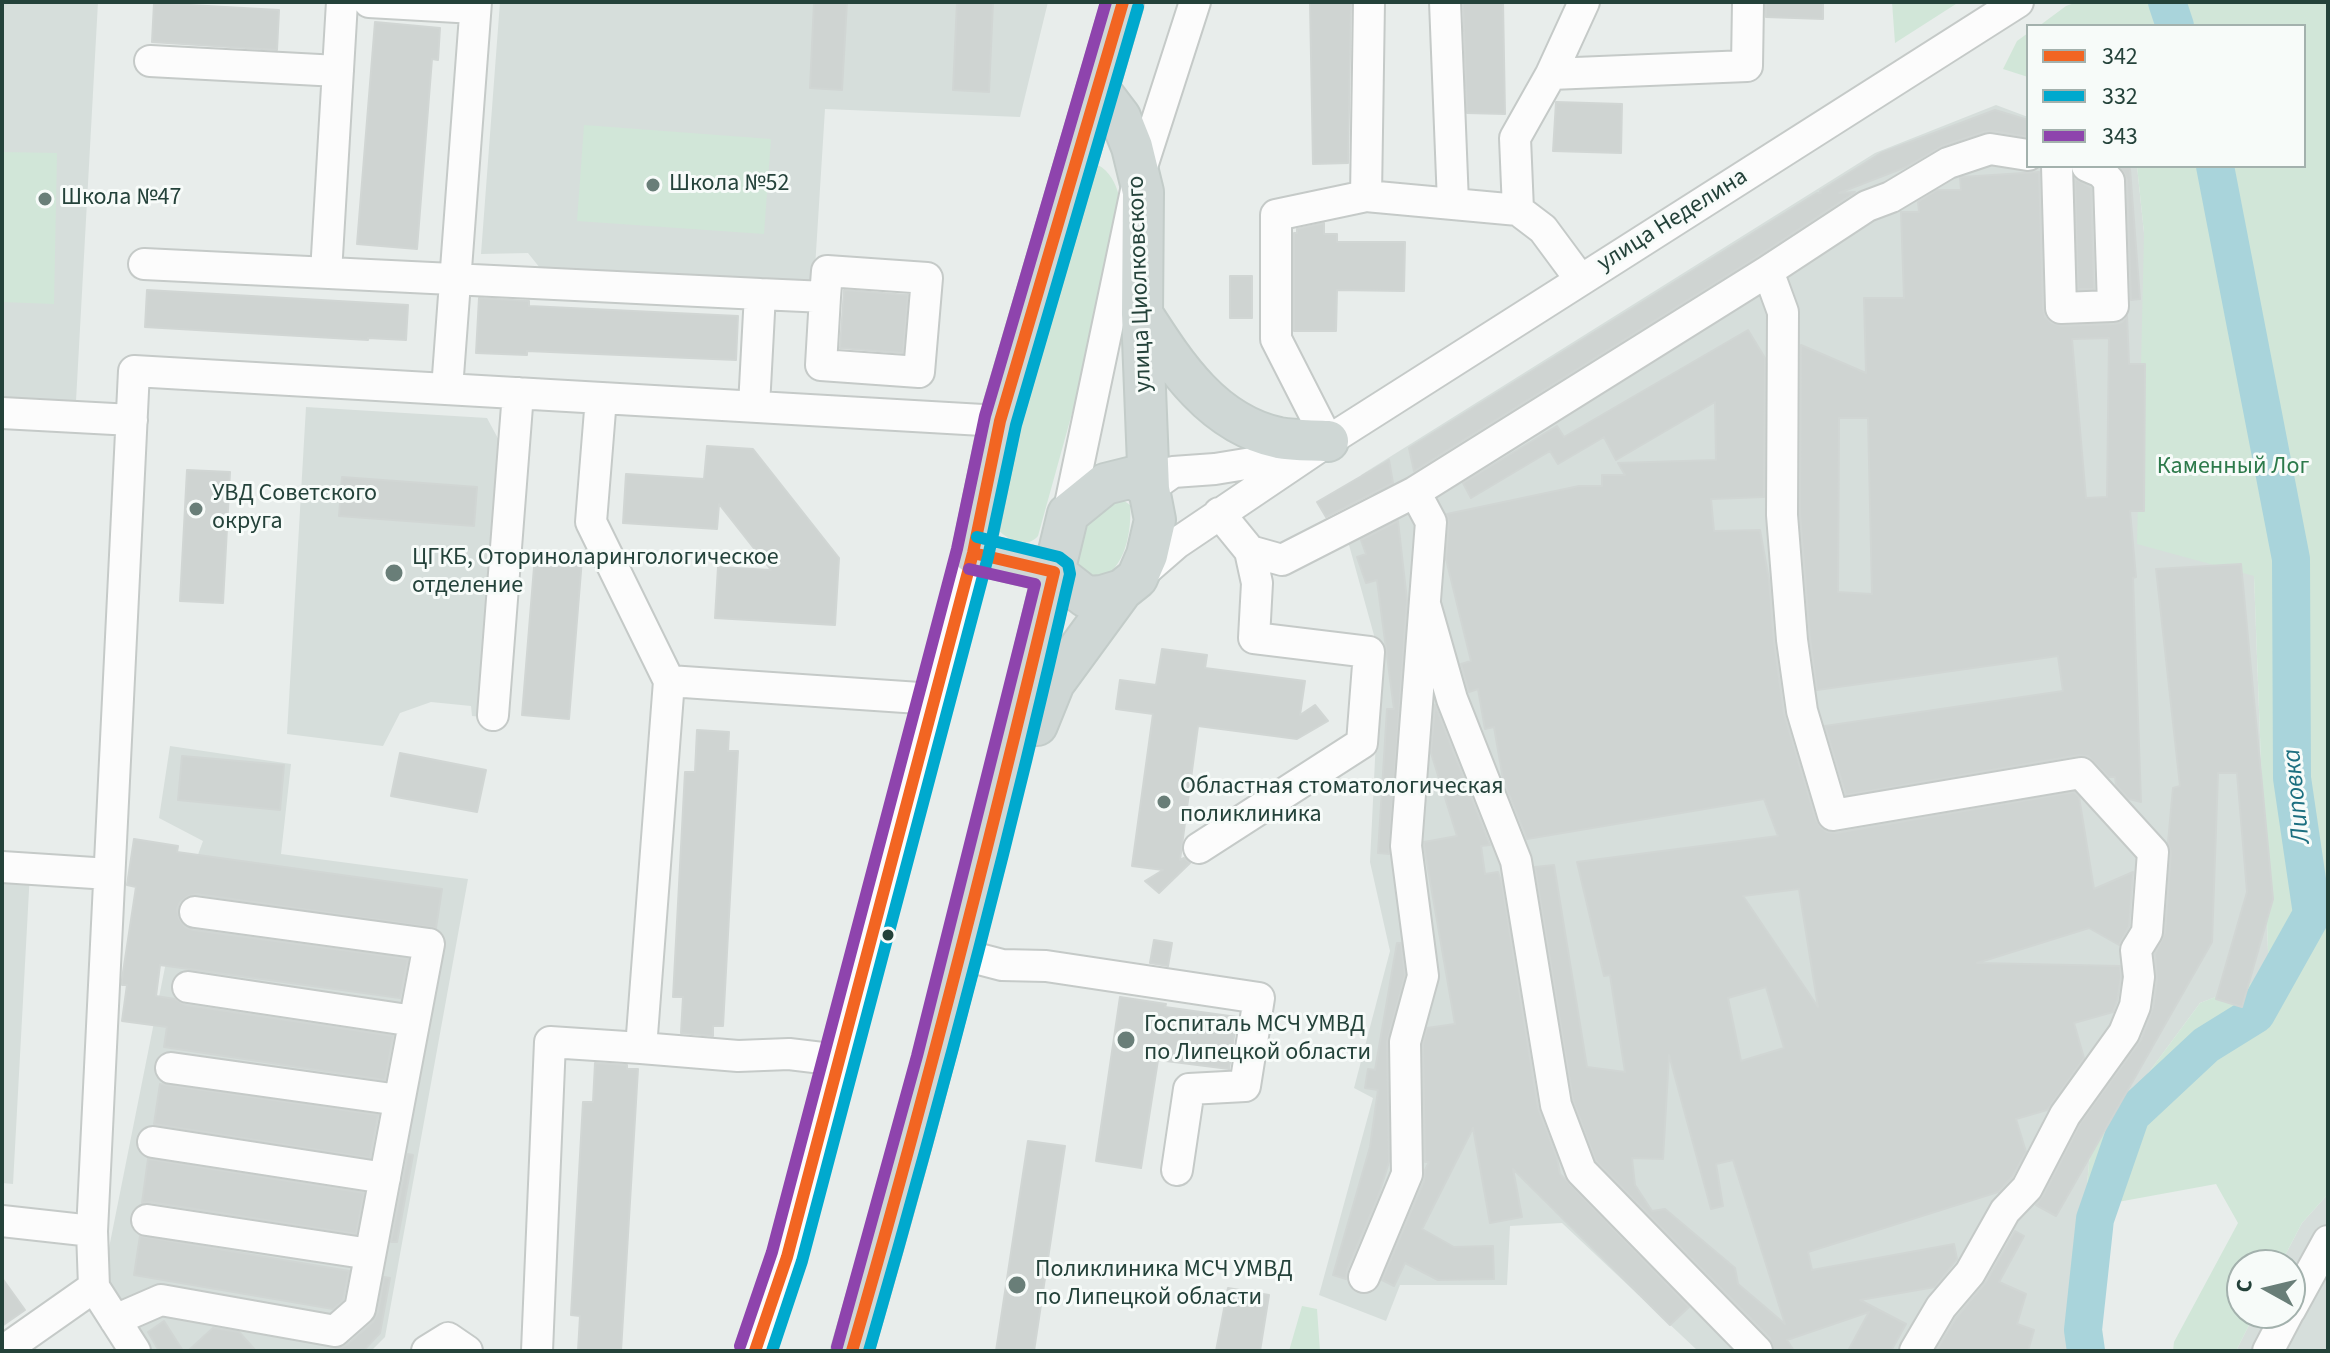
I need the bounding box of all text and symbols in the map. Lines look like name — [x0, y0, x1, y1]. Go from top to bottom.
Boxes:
legend — [2026, 24, 2306, 168]
text: 342 — [2102, 39, 2138, 74]
text: 332 — [2102, 79, 2138, 114]
text: 343 — [2102, 119, 2138, 154]
street label: улица Неделина — [1593, 163, 1753, 279]
place label: Школа №52 — [669, 171, 789, 199]
street label: улица Циолковского — [1123, 175, 1159, 393]
marker: Школа №52 — [644, 176, 662, 194]
place label: Школа №47 — [61, 185, 181, 213]
marker: Школа №47 — [36, 190, 54, 208]
park label: Каменный Лог — [2157, 454, 2309, 482]
place label: УВД Советского округа — [212, 481, 377, 537]
marker: УВД Советского округа — [187, 500, 205, 518]
place label: ЦГКБ, Оториноларингологическое отделение — [412, 545, 779, 601]
marker: ЦГКБ, Оториноларингологическое отделение — [383, 562, 405, 584]
water label: Липовка — [2278, 747, 2318, 845]
place label: Областная стоматологическая поликлиника — [1180, 774, 1504, 830]
marker: Областная стоматологическая поликлиника — [1155, 793, 1173, 811]
unlabelled marker — [880, 927, 896, 943]
place label: Госпиталь МСЧ УМВД по Липецкой области — [1144, 1012, 1371, 1068]
marker: Госпиталь МСЧ УМВД по Липецкой области — [1115, 1029, 1137, 1051]
north arrow — [2226, 1249, 2306, 1329]
place label: Поликлиника МСЧ УМВД по Липецкой области — [1035, 1257, 1293, 1313]
marker: Поликлиника МСЧ УМВД по Липецкой области — [1006, 1274, 1028, 1296]
text: С — [2227, 1277, 2261, 1295]

